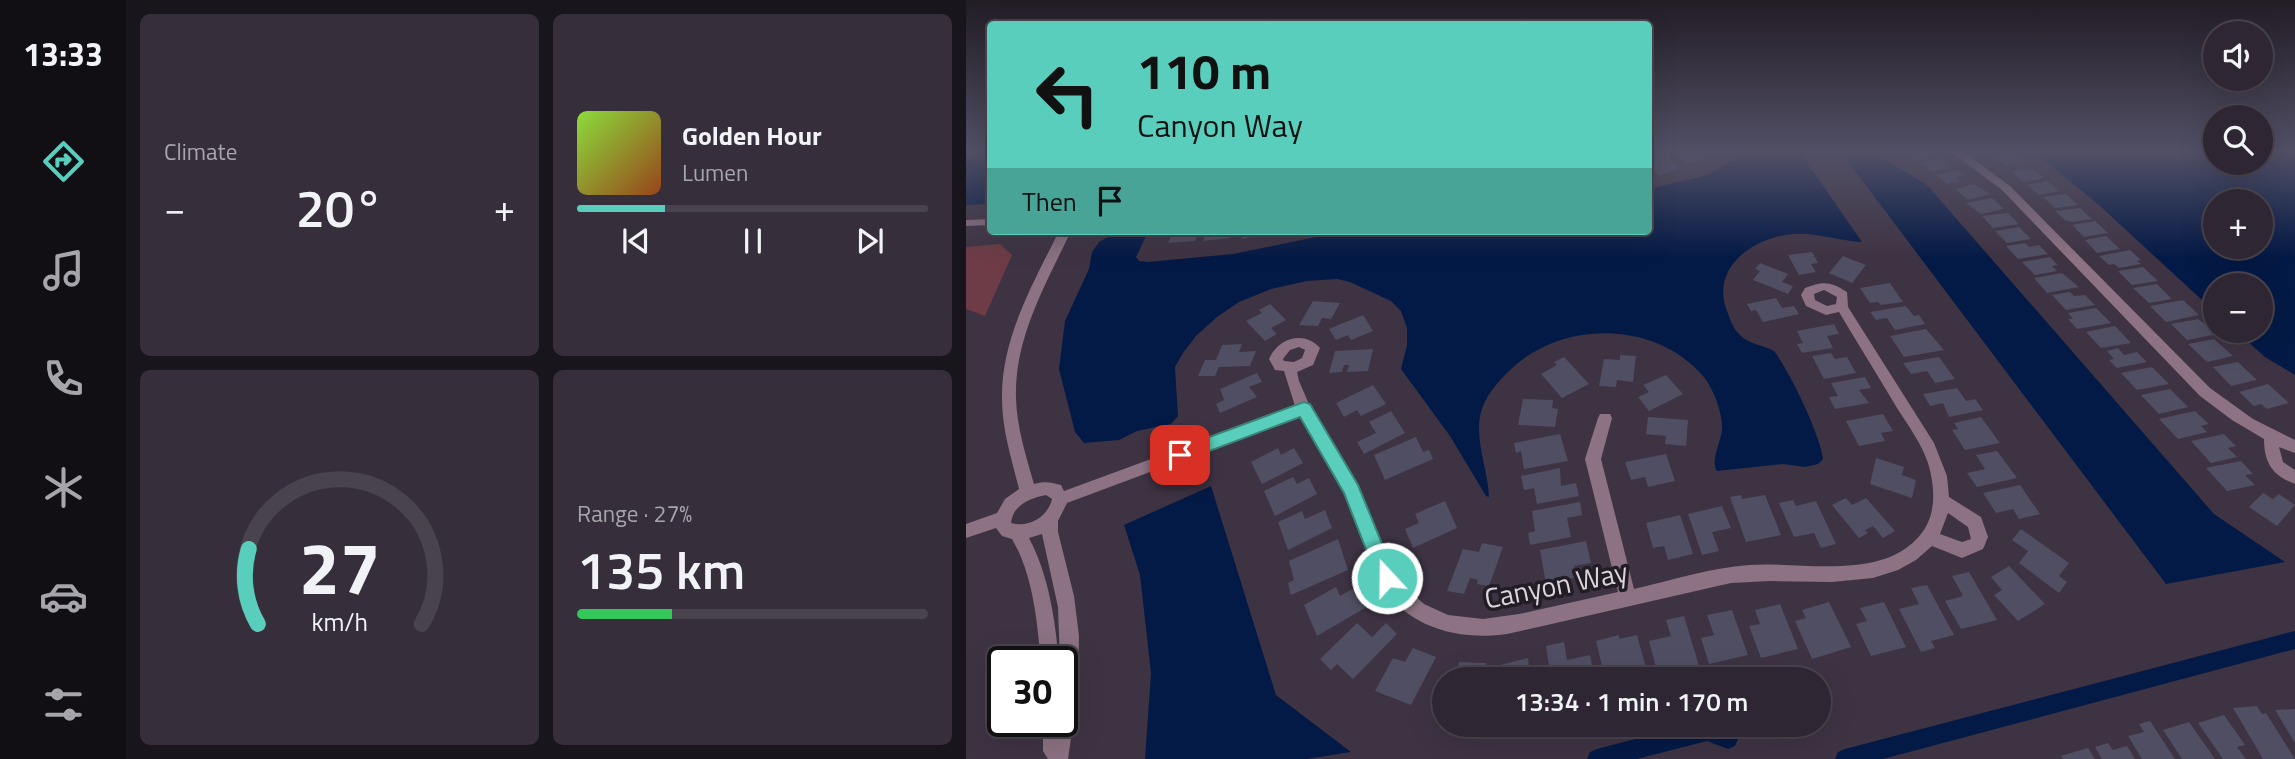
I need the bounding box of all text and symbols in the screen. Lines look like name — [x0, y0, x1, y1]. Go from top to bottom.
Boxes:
map controls — [2203, 21, 2273, 343]
button: sound — [2203, 21, 2273, 91]
text: 13:33 — [23, 30, 103, 78]
text: 110 m — [1137, 33, 1271, 108]
icon: left — [1022, 49, 1113, 140]
text: Canyon Way — [1137, 101, 1303, 149]
button: search — [2203, 105, 2273, 175]
text: Golden Hour — [682, 116, 822, 155]
text: Climate — [164, 134, 237, 169]
icon: directions — [39, 137, 88, 186]
text: Lumen — [682, 155, 748, 190]
text: 20° — [296, 168, 383, 247]
text: − — [164, 179, 185, 237]
text: + — [494, 179, 515, 237]
text: Then — [1022, 182, 1077, 221]
icon: arrive — [1091, 182, 1129, 220]
button: + — [2203, 189, 2273, 259]
icon: previous — [617, 222, 655, 260]
icon: pause — [734, 222, 772, 260]
icon: next — [851, 222, 889, 260]
icon: music — [39, 246, 88, 295]
button: − — [2203, 273, 2273, 343]
icon: phone — [39, 354, 88, 403]
pin — [1150, 425, 1210, 485]
icon: arrive — [1161, 436, 1199, 474]
icon: climate — [39, 463, 88, 512]
text: Range · 27% — [577, 496, 692, 531]
text: 27 — [299, 512, 380, 622]
text: 135 km — [577, 530, 745, 609]
position arrow — [1350, 541, 1424, 615]
street label: Canyon Way — [1481, 550, 1631, 619]
icon: car — [39, 572, 88, 621]
text: km/h — [311, 602, 368, 640]
speed limit sign: 30 — [987, 646, 1078, 737]
icon: filters — [39, 680, 88, 729]
text: 13:34 · 1 min · 170 m — [1515, 682, 1748, 721]

